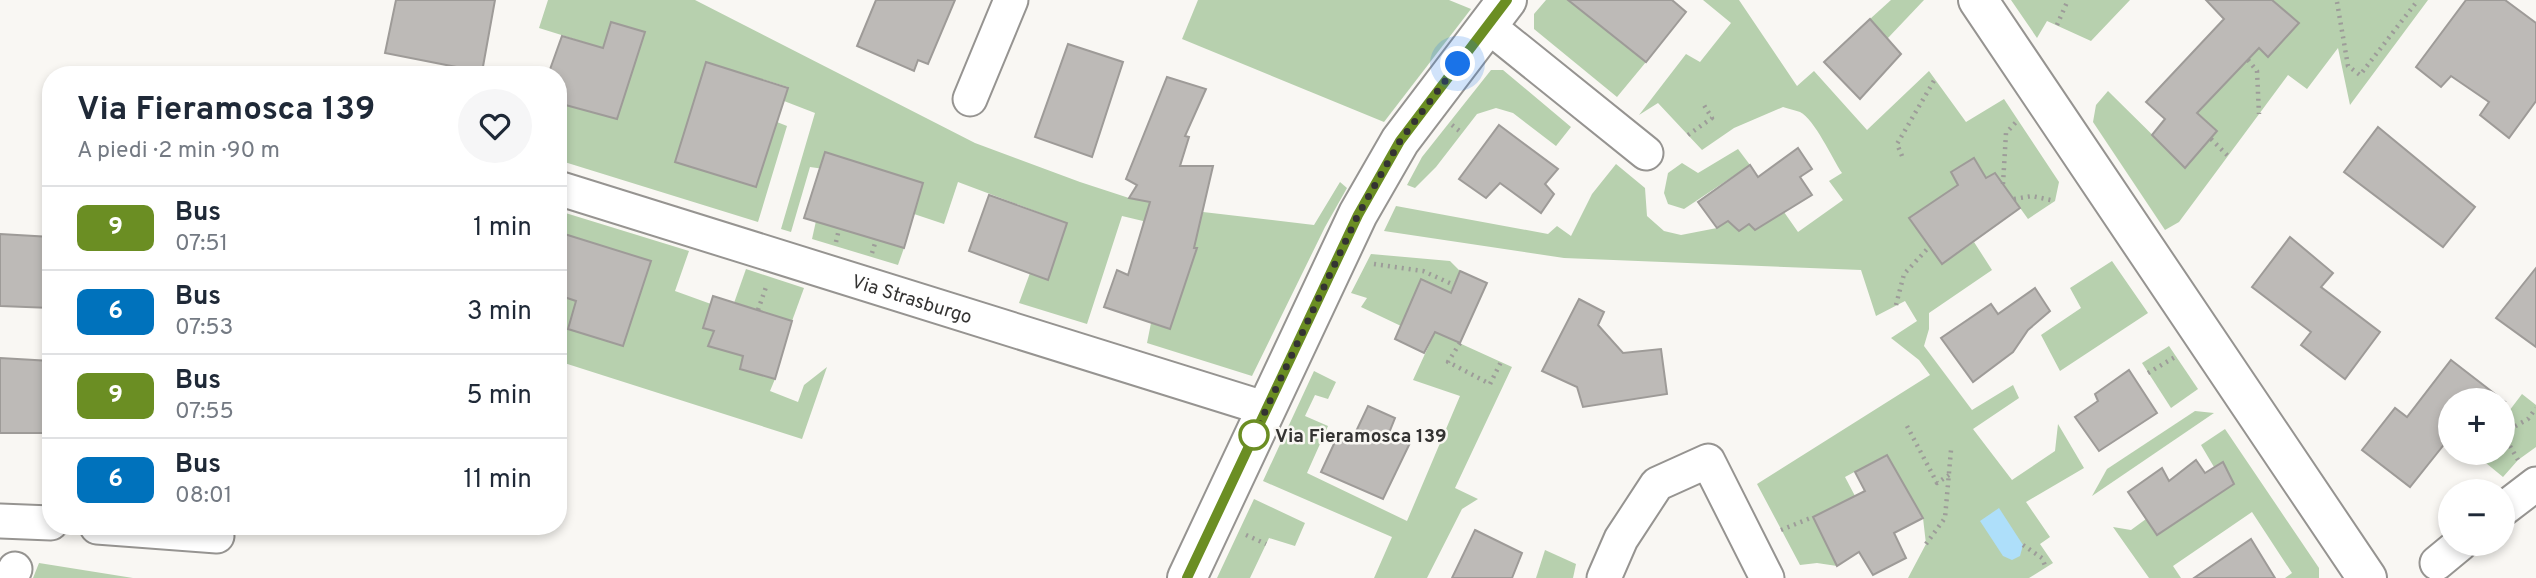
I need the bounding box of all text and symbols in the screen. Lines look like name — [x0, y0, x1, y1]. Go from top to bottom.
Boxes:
your location — [1440, 46, 1475, 81]
button: heart — [458, 89, 532, 163]
text: Via Fieramosca 139 — [77, 90, 375, 132]
text: A piedi · 2 min · 90 m — [77, 137, 280, 166]
text: Bus — [175, 197, 221, 230]
text: 1 min — [473, 212, 532, 245]
text: 9 — [108, 213, 123, 243]
text: 07:51 — [175, 230, 228, 259]
street label: Via Strasburgo — [848, 270, 975, 330]
text: Bus — [175, 281, 221, 314]
text: 3 min — [467, 296, 532, 329]
text: 6 — [108, 297, 123, 327]
text: 07:53 — [175, 314, 233, 343]
text: Bus — [175, 365, 221, 398]
text: 5 min — [466, 380, 532, 413]
text: 9 — [108, 381, 123, 411]
map controls — [2438, 388, 2515, 556]
button: + — [2438, 388, 2515, 465]
text: 07:55 — [175, 398, 234, 427]
marker: Via Fieramosca 139 — [1239, 420, 1269, 450]
place label: Via Fieramosca 139 — [1275, 425, 1447, 449]
text: Bus — [175, 449, 221, 482]
text: 11 min — [463, 464, 532, 497]
text: 6 — [108, 465, 123, 495]
button: − — [2438, 479, 2515, 556]
text: 08:01 — [175, 482, 232, 511]

